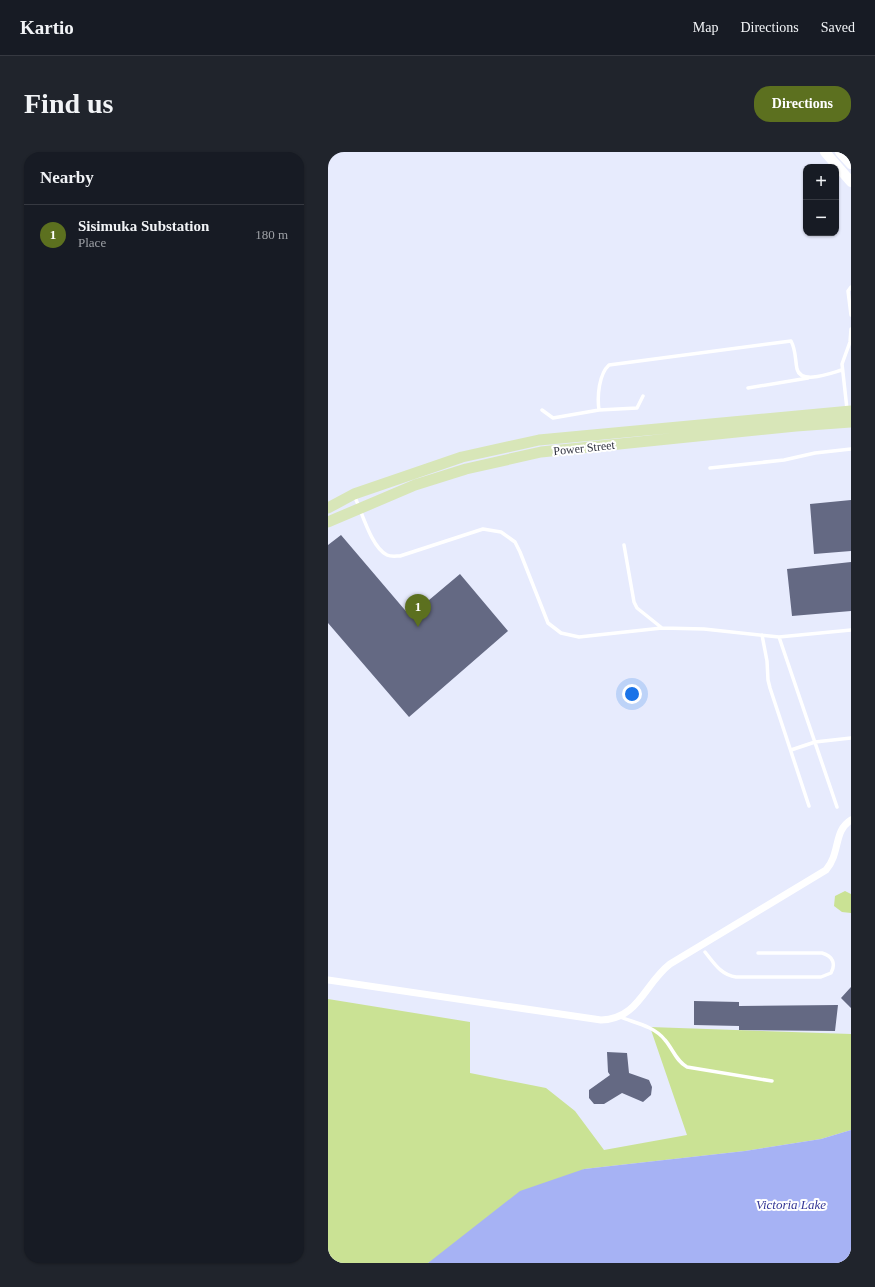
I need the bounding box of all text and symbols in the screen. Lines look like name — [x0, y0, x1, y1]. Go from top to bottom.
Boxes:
text: Kartio — [20, 17, 74, 38]
text: Map — [693, 20, 718, 35]
text: Directions — [740, 20, 799, 35]
text: Saved — [821, 20, 855, 35]
button: Directions — [754, 86, 851, 122]
text: Find us — [24, 88, 114, 119]
map controls — [803, 164, 839, 236]
button: + — [803, 164, 839, 200]
text: Nearby — [40, 168, 94, 187]
button: − — [803, 200, 839, 236]
text: Sisimuka Substation — [78, 218, 209, 234]
text: 1 — [50, 227, 56, 242]
text: 180 m — [255, 227, 288, 242]
text: Place — [78, 235, 106, 250]
street label: Power Street — [553, 438, 616, 458]
pin: 1 — [405, 594, 431, 627]
your location — [622, 684, 642, 704]
water label: Victoria Lake — [756, 1197, 826, 1212]

